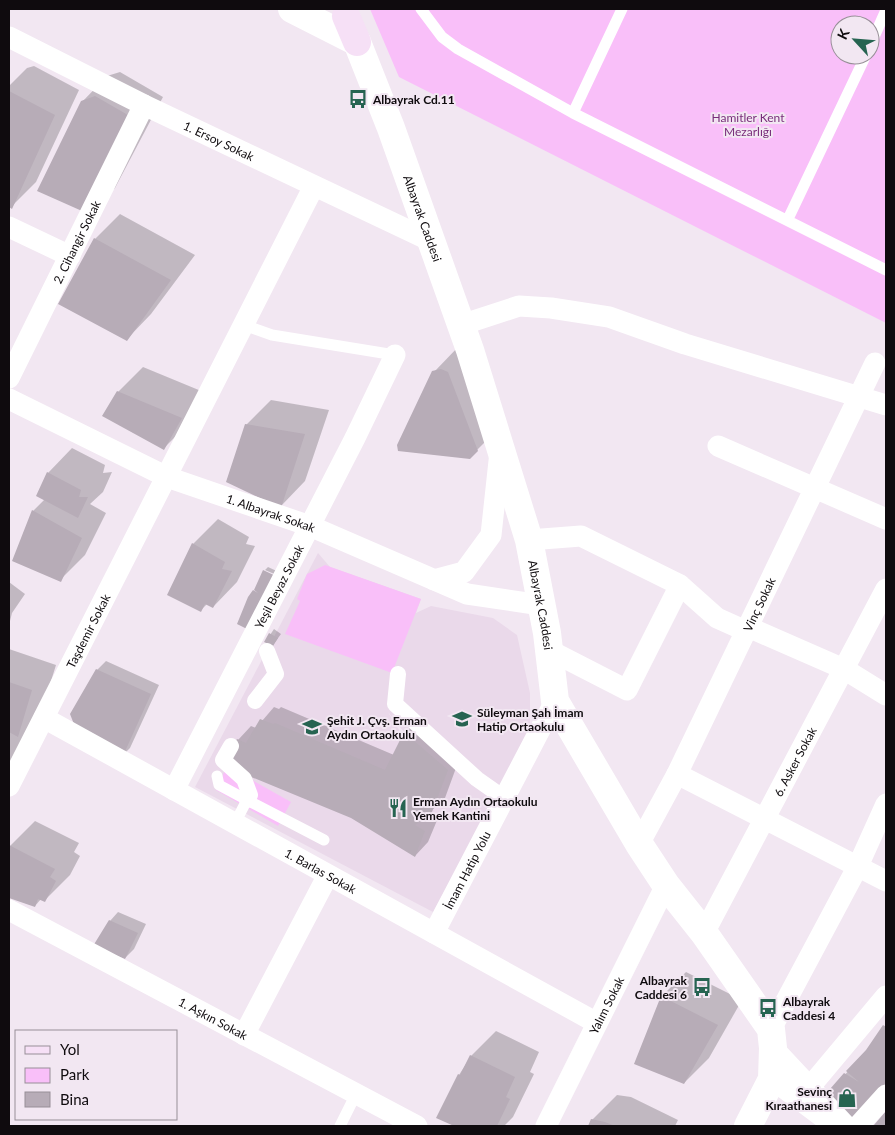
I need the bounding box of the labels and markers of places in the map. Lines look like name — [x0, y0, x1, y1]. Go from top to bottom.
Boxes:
bus stop icon: Albayrak Cd.11 — [347, 88, 369, 110]
place label: Albayrak Cd.11 — [372, 92, 455, 107]
place label: Süleyman Şah İmam Hatip Ortaokulu — [477, 705, 584, 734]
school or university icon: Süleyman Şah İmam Hatip Ortaokulu — [451, 708, 473, 730]
place label: Şehit J. Çvş. Erman Aydın Ortaokulu — [326, 713, 427, 742]
school or university icon: Şehit J. Çvş. Erman Aydın Ortaokulu — [301, 716, 323, 738]
place label: Erman Aydın Ortaokulu Yemek Kantini — [412, 794, 538, 823]
restaurant icon: Erman Aydın Ortaokulu Yemek Kantini — [387, 797, 409, 819]
place label: Albayrak Caddesi 6 — [635, 973, 688, 1002]
bus stop icon: Albayrak Caddesi 6 — [691, 976, 713, 998]
place label: Albayrak Caddesi 4 — [782, 994, 835, 1023]
bus stop icon: Albayrak Caddesi 4 — [757, 997, 779, 1019]
place label: Sevinç Kıraathanesi — [765, 1084, 832, 1113]
shop icon: Sevinç Kıraathanesi — [836, 1087, 858, 1109]

